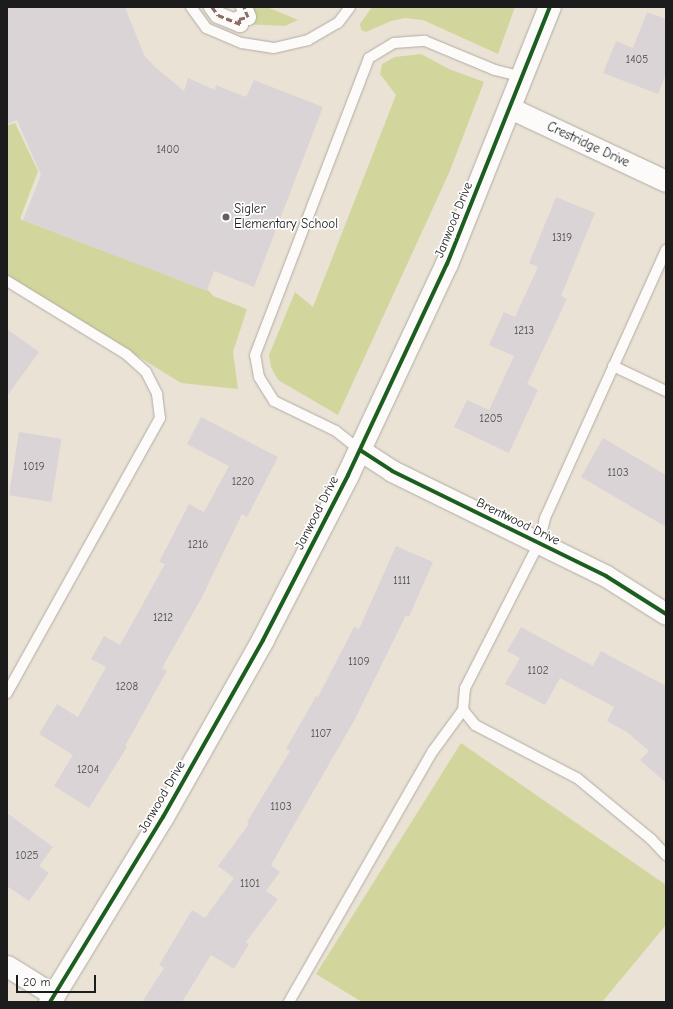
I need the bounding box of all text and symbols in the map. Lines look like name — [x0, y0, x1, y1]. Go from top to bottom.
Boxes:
house number: 1405 — [626, 53, 648, 67]
street label: Crestridge Drive — [544, 119, 632, 171]
house number: 1400 — [156, 143, 180, 157]
street label: Janwood Drive — [432, 180, 476, 260]
place label: Sigler Elementary School — [234, 202, 338, 233]
marker: Sigler Elementary School — [221, 212, 231, 222]
house number: 1319 — [552, 231, 572, 245]
house number: 1213 — [514, 324, 534, 338]
house number: 1205 — [480, 412, 502, 426]
house number: 1019 — [23, 460, 45, 474]
house number: 1103 — [608, 466, 628, 480]
street label: Janwood Drive — [292, 474, 342, 552]
house number: 1220 — [232, 475, 254, 489]
street label: Brentwood Drive — [474, 495, 562, 549]
house number: 1216 — [188, 538, 208, 552]
house number: 1111 — [393, 574, 411, 588]
house number: 1212 — [153, 611, 173, 625]
house number: 1109 — [348, 655, 370, 669]
house number: 1102 — [527, 664, 549, 678]
house number: 1208 — [116, 680, 138, 694]
house number: 1107 — [311, 727, 331, 741]
street label: Janwood Drive — [135, 758, 189, 836]
house number: 1204 — [77, 763, 99, 777]
house number: 1103 — [271, 800, 291, 814]
house number: 1025 — [16, 849, 38, 863]
house number: 1101 — [240, 877, 260, 891]
scale bar — [18, 967, 98, 993]
text: 20 m — [23, 975, 51, 989]

